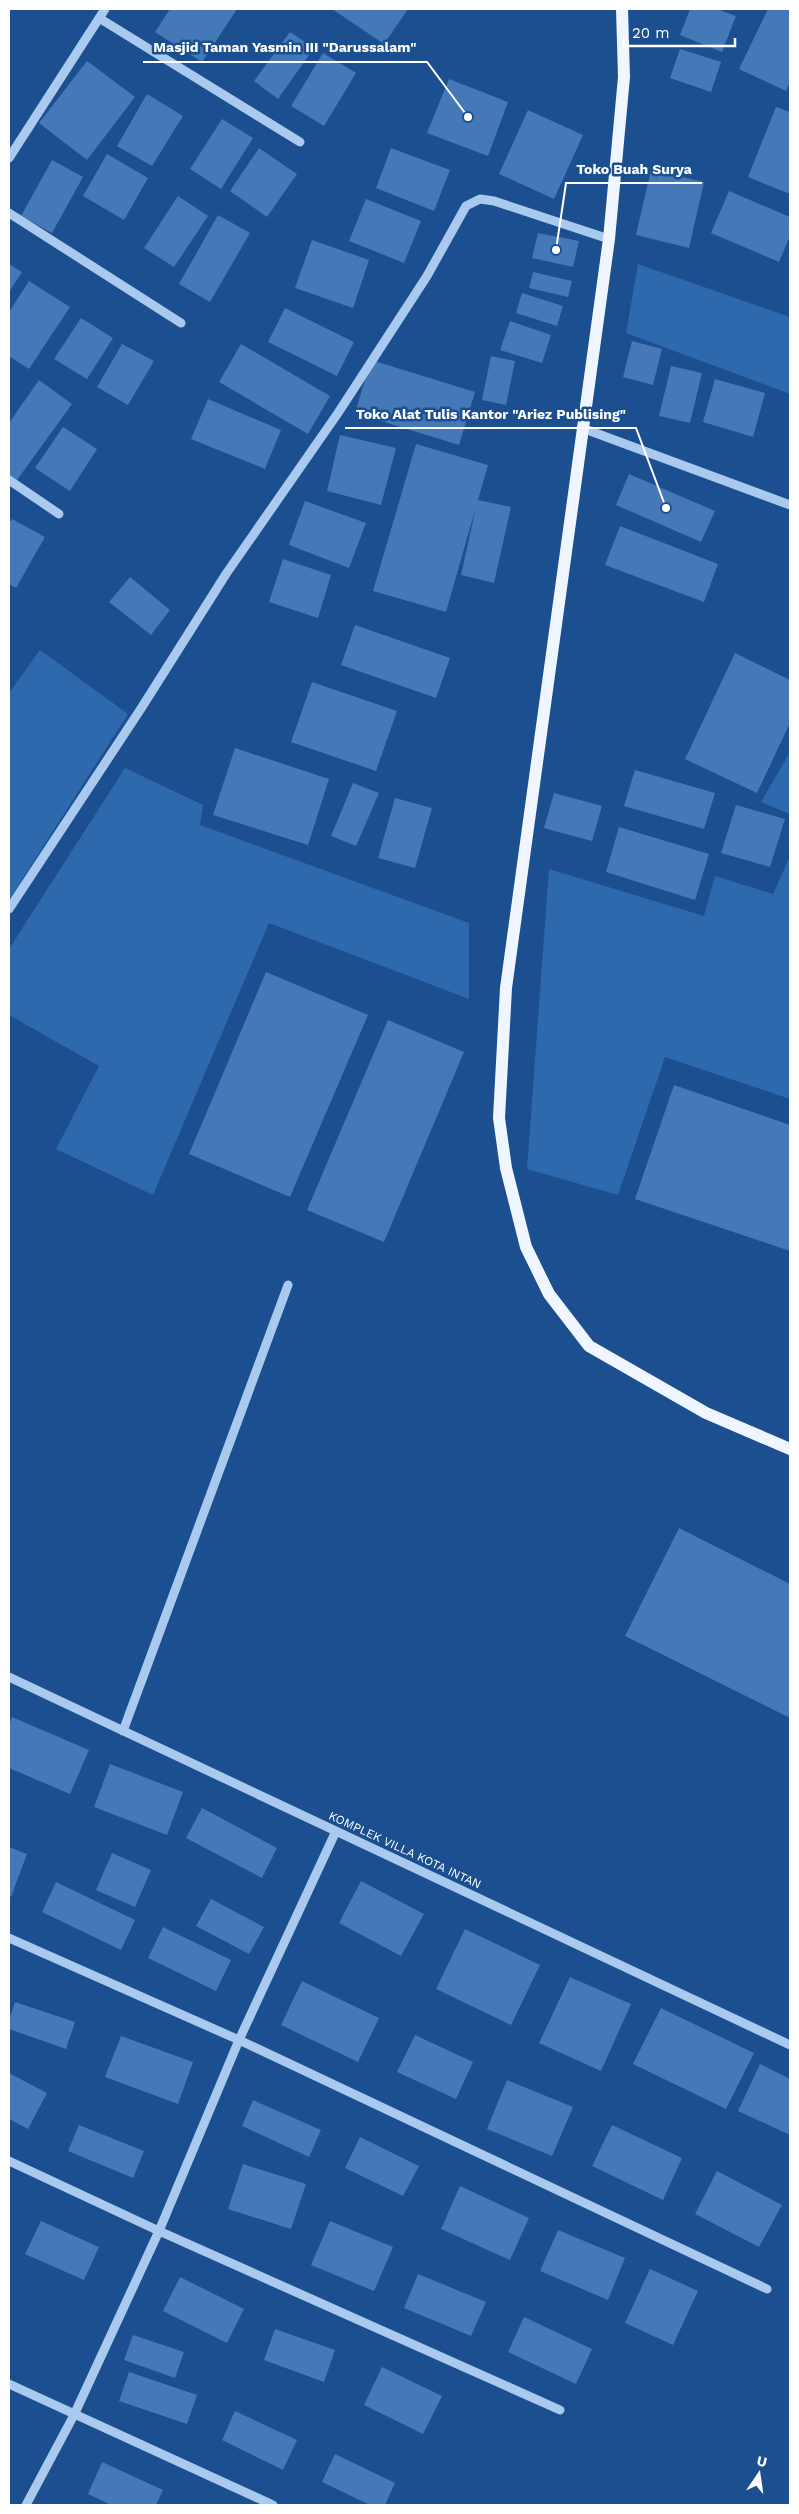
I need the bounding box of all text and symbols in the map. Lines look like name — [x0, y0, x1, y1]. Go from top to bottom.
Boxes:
scale bar — [624, 15, 735, 47]
text: 20 m — [632, 24, 670, 42]
callout: Masjid Taman Yasmin III "Darussalam" — [143, 33, 427, 62]
text: Masjid Taman Yasmin III "Darussalam" — [153, 39, 417, 55]
callout: Toko Buah Surya — [566, 154, 702, 183]
text: Toko Buah Surya — [576, 161, 693, 177]
callout: Toko Alat Tulis Kantor "Ariez Publising" — [345, 399, 636, 428]
text: Toko Alat Tulis Kantor "Ariez Publising" — [356, 406, 626, 422]
street label: KOMPLEK VILLA KOTA INTAN — [327, 1808, 483, 1892]
north arrow — [734, 2449, 784, 2499]
text: U — [755, 2452, 769, 2470]

